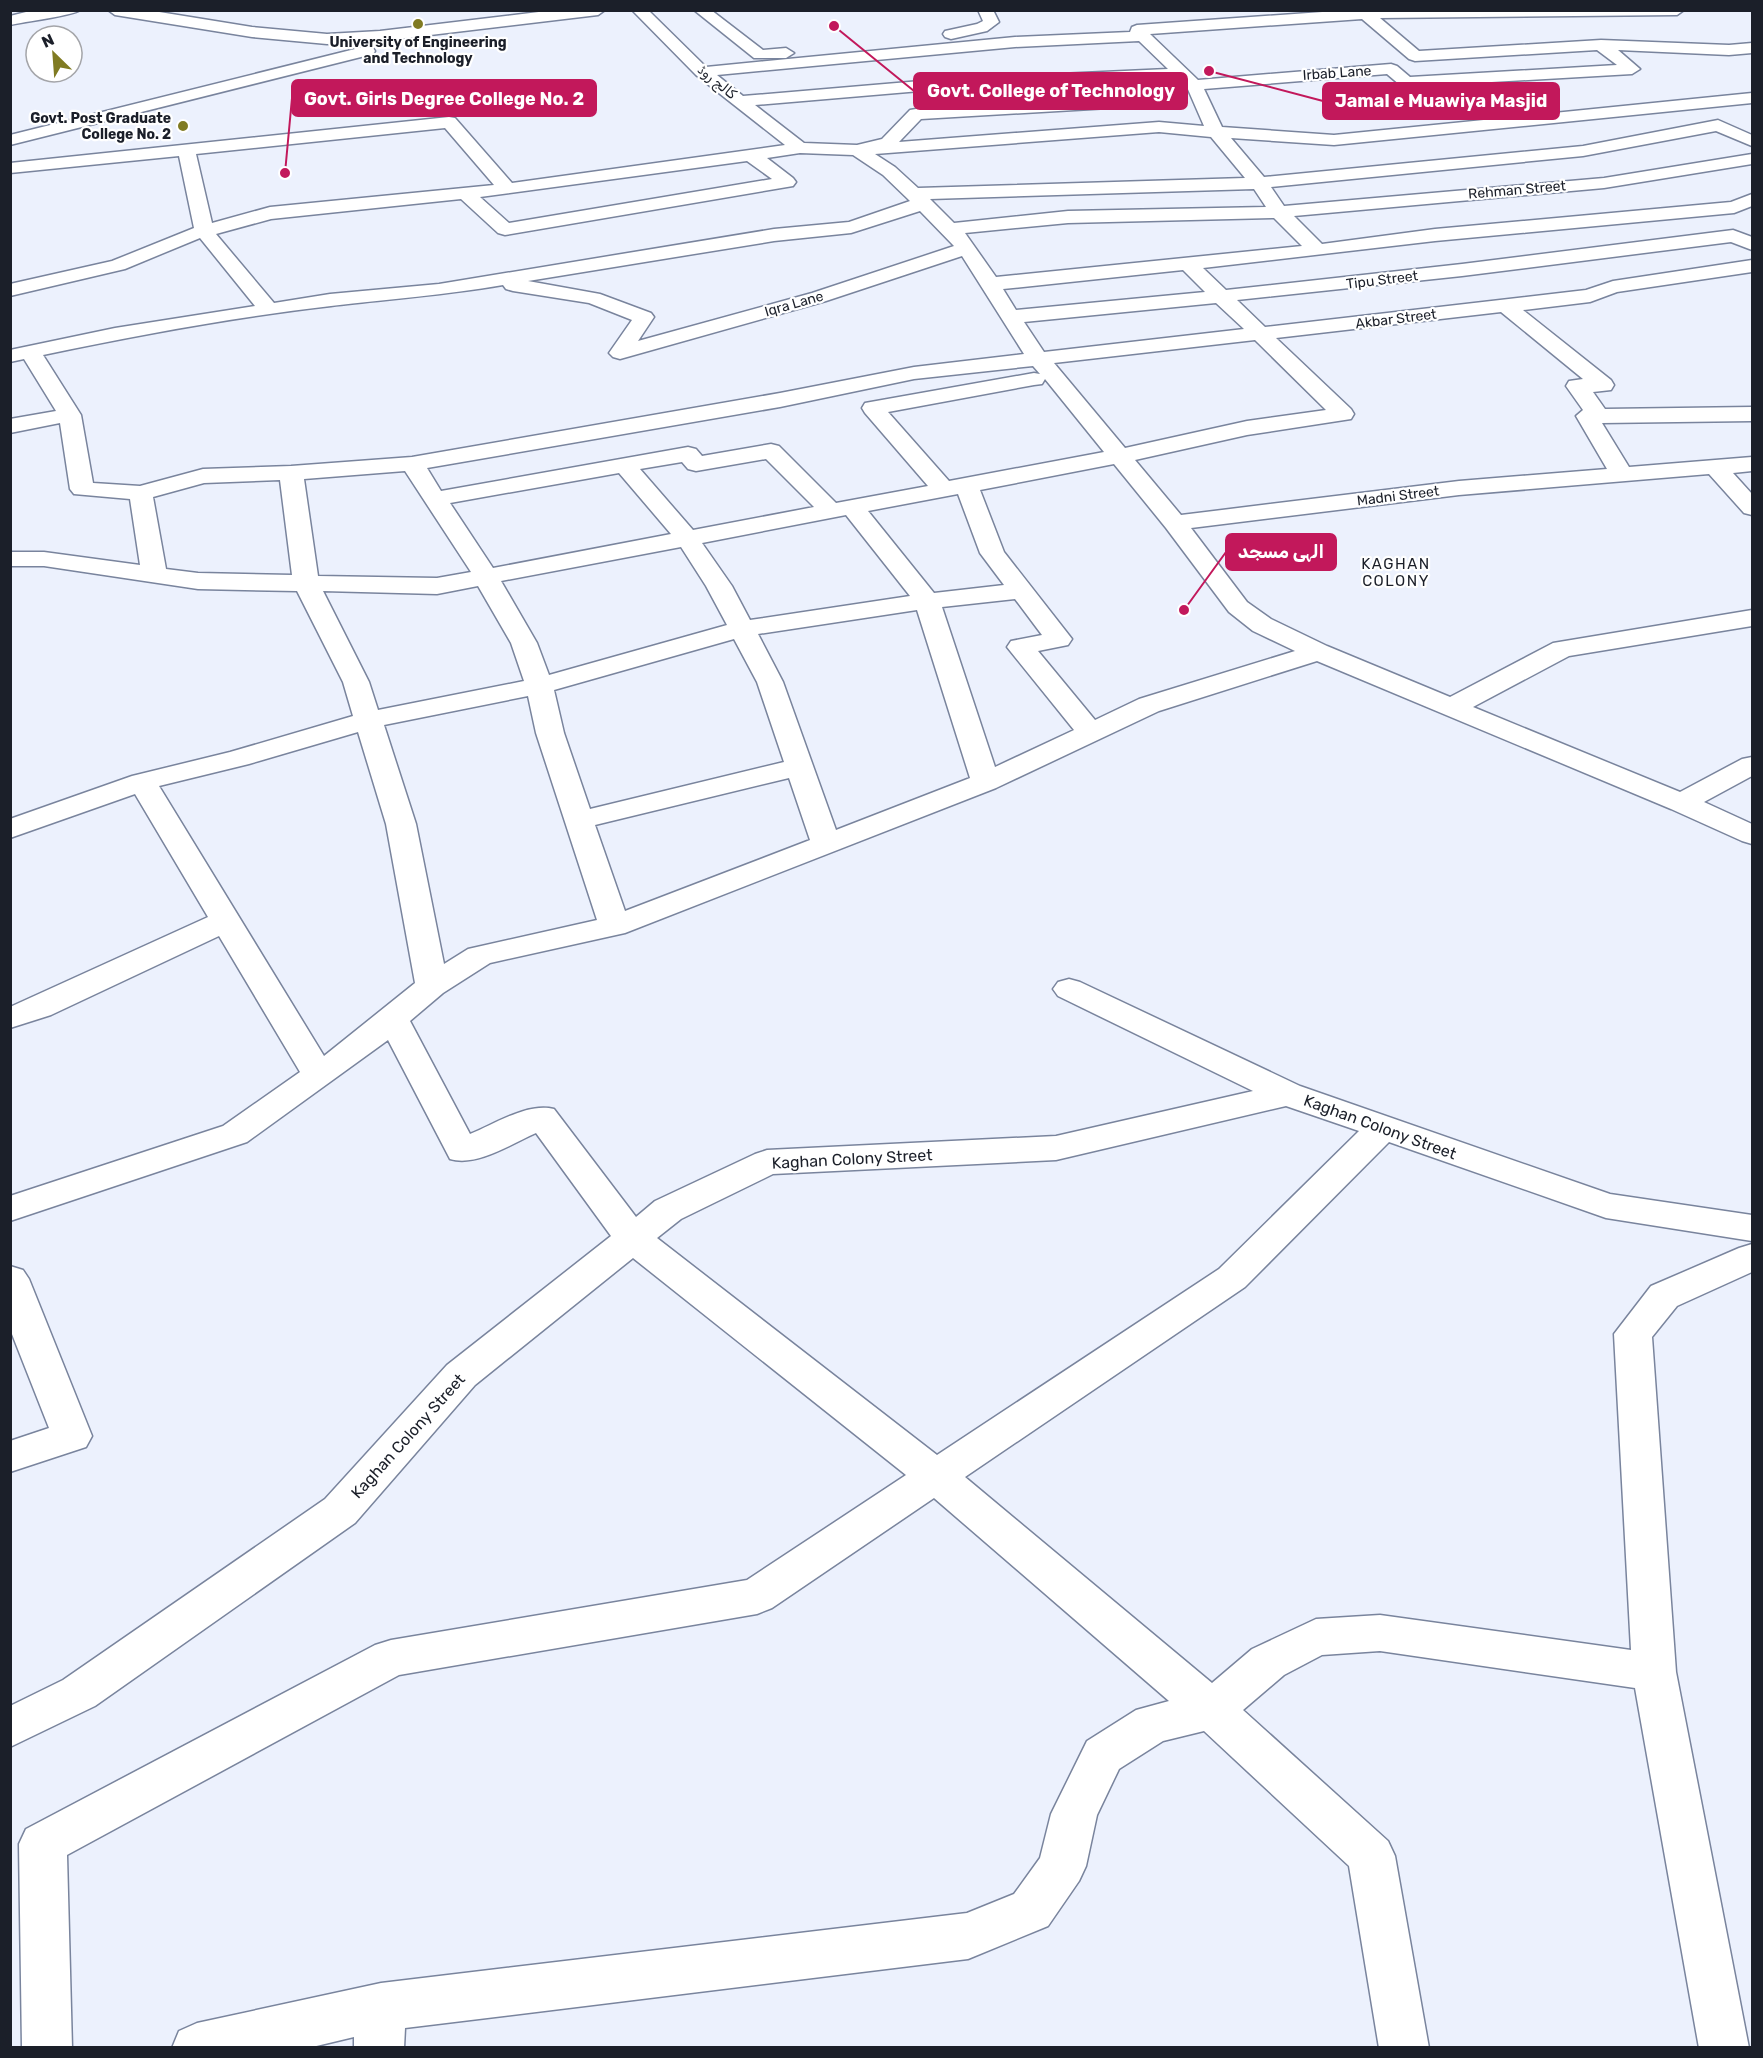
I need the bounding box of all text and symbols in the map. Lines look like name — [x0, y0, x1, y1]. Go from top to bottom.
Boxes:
marker: University of Engineering and Technology — [411, 17, 425, 31]
north arrow — [24, 24, 84, 84]
text: N — [39, 30, 57, 52]
place label: University of Engineering and Technology — [329, 34, 507, 67]
street label: کالج روڈ — [693, 61, 740, 105]
street label: Irbab Lane — [1302, 62, 1372, 84]
callout: Govt. College of Technology — [914, 73, 1187, 109]
callout: Govt. Girls Degree College No. 2 — [292, 80, 596, 116]
text: Govt. College of Technology — [927, 80, 1175, 102]
callout: Jamal e Muawiya Masjid — [1323, 83, 1559, 119]
text: Govt. Girls Degree College No. 2 — [304, 88, 584, 110]
text: Jamal e Muawiya Masjid — [1335, 90, 1547, 112]
place label: Govt. Post Graduate College No. 2 — [30, 110, 171, 143]
marker: Govt. Post Graduate College No. 2 — [176, 119, 190, 133]
street label: Rehman Street — [1467, 177, 1567, 203]
street label: Tipu Street — [1345, 267, 1419, 293]
street label: Iqra Lane — [763, 287, 826, 321]
street label: Akbar Street — [1354, 306, 1438, 332]
street label: Madni Street — [1356, 482, 1441, 509]
callout: الہی مسجد — [1226, 534, 1336, 570]
text: الہی مسجد — [1238, 541, 1324, 563]
district label: KAGHAN COLONY — [1361, 555, 1431, 590]
street label: Kaghan Colony Street — [1301, 1091, 1459, 1163]
street label: Kaghan Colony Street — [771, 1145, 933, 1173]
street label: Kaghan Colony Street — [347, 1370, 469, 1502]

